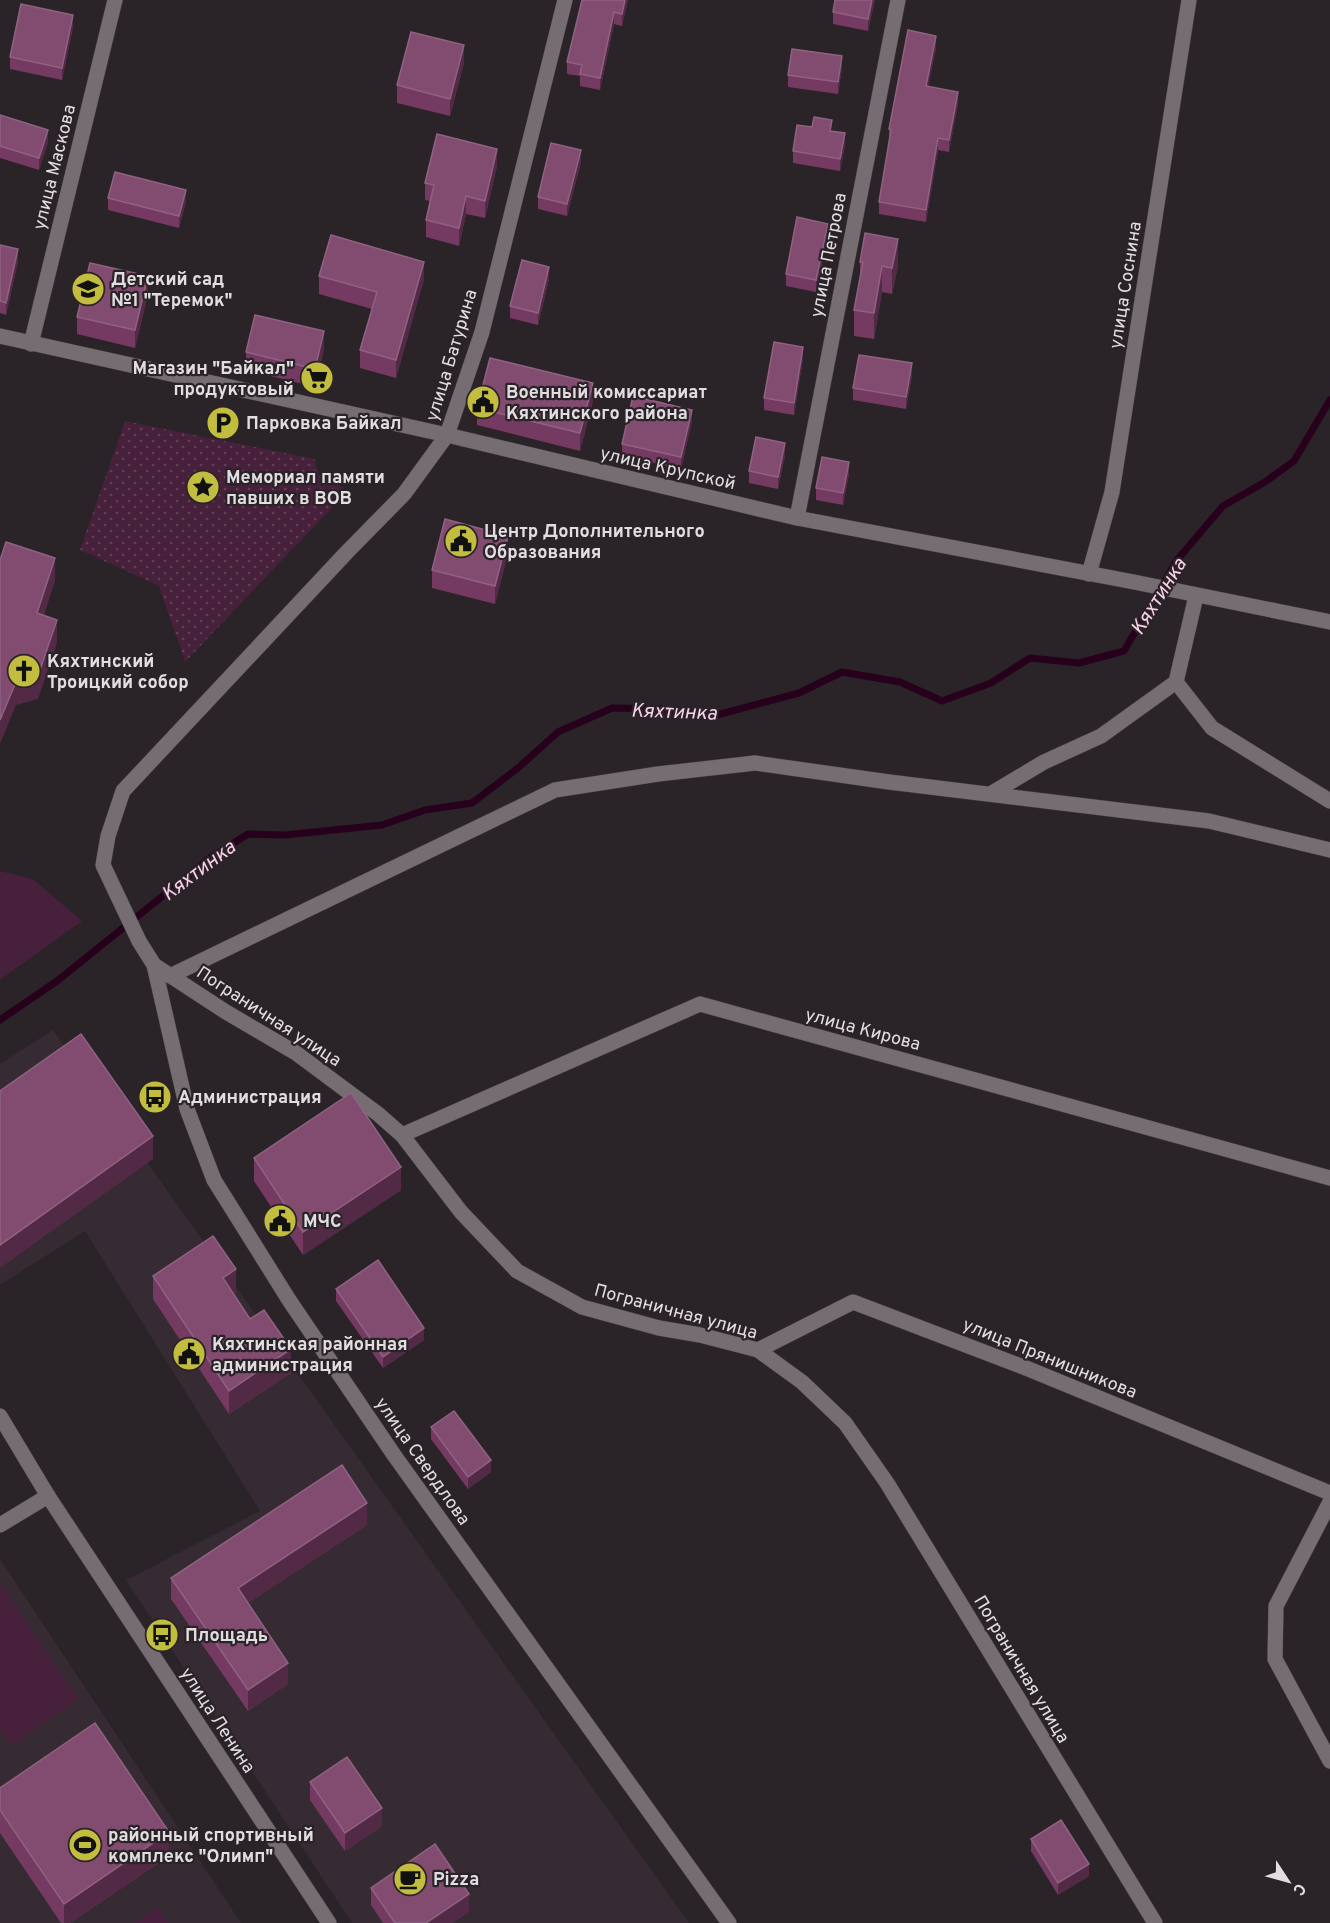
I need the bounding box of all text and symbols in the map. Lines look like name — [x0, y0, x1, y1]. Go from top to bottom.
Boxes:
street label: улица Маскова — [29, 102, 82, 232]
street label: улица Петрова — [806, 191, 853, 320]
street label: улица Соснина — [1105, 220, 1148, 351]
place label: Детский сад №1 "Теремок" — [111, 269, 233, 313]
school or university icon: Детский сад №1 "Теремок" — [70, 271, 106, 307]
street label: улица Батурина — [421, 287, 483, 424]
place label: Магазин "Байкал" продуктовый — [133, 358, 294, 402]
supermarket icon: Магазин "Байкал" продуктовый — [299, 360, 335, 396]
place label: Военный комиссариат Кяхтинского района — [506, 382, 707, 426]
public building icon: Военный комиссариат Кяхтинского района — [465, 384, 501, 420]
parking icon: Парковка Байкал — [205, 405, 241, 441]
place label: Парковка Байкал — [246, 413, 402, 436]
street label: улица Крупской — [598, 443, 738, 496]
place label: Мемориал памяти павших в ВОВ — [226, 467, 385, 511]
place icon: Мемориал памяти павших в ВОВ — [185, 469, 221, 505]
place label: Центр Дополнительного Образования — [484, 521, 705, 565]
public building icon: Центр Дополнительного Образования — [443, 523, 479, 559]
water label: Кяхтинка — [1126, 553, 1194, 641]
place label: Кяхтинский Троицкий собор — [47, 651, 189, 695]
church icon: Кяхтинский Троицкий собор — [6, 653, 42, 689]
water label: Кяхтинка — [630, 699, 718, 728]
water label: Кяхтинка — [157, 835, 242, 908]
street label: Пограничная улица — [191, 962, 345, 1073]
street label: улица Кирова — [802, 1004, 923, 1057]
bus stop icon: Администрация — [137, 1079, 173, 1115]
place label: Администрация — [178, 1087, 322, 1110]
public building icon: МЧС — [262, 1203, 298, 1239]
place label: МЧС — [303, 1211, 342, 1234]
street label: Пограничная улица — [591, 1280, 760, 1345]
street label: улица Прянишникова — [959, 1314, 1140, 1405]
place label: Кяхтинская районная администрация — [212, 1334, 408, 1378]
public building icon: Кяхтинская районная администрация — [171, 1336, 207, 1372]
street label: улица Свердлова — [369, 1393, 474, 1530]
street label: Пограничная улица — [967, 1592, 1074, 1748]
bus stop icon: Площадь — [144, 1617, 180, 1653]
place label: Площадь — [185, 1625, 268, 1648]
street label: улица Ленина — [174, 1664, 259, 1778]
place label: районный спортивный комплекс "Олимп" — [108, 1825, 314, 1869]
sports icon: районный спортивный комплекс "Олимп" — [67, 1827, 103, 1863]
north arrow — [1258, 1851, 1318, 1911]
cafe icon: Pizza — [392, 1861, 428, 1897]
place label: Pizza — [433, 1869, 479, 1892]
text: С — [1287, 1879, 1310, 1899]

